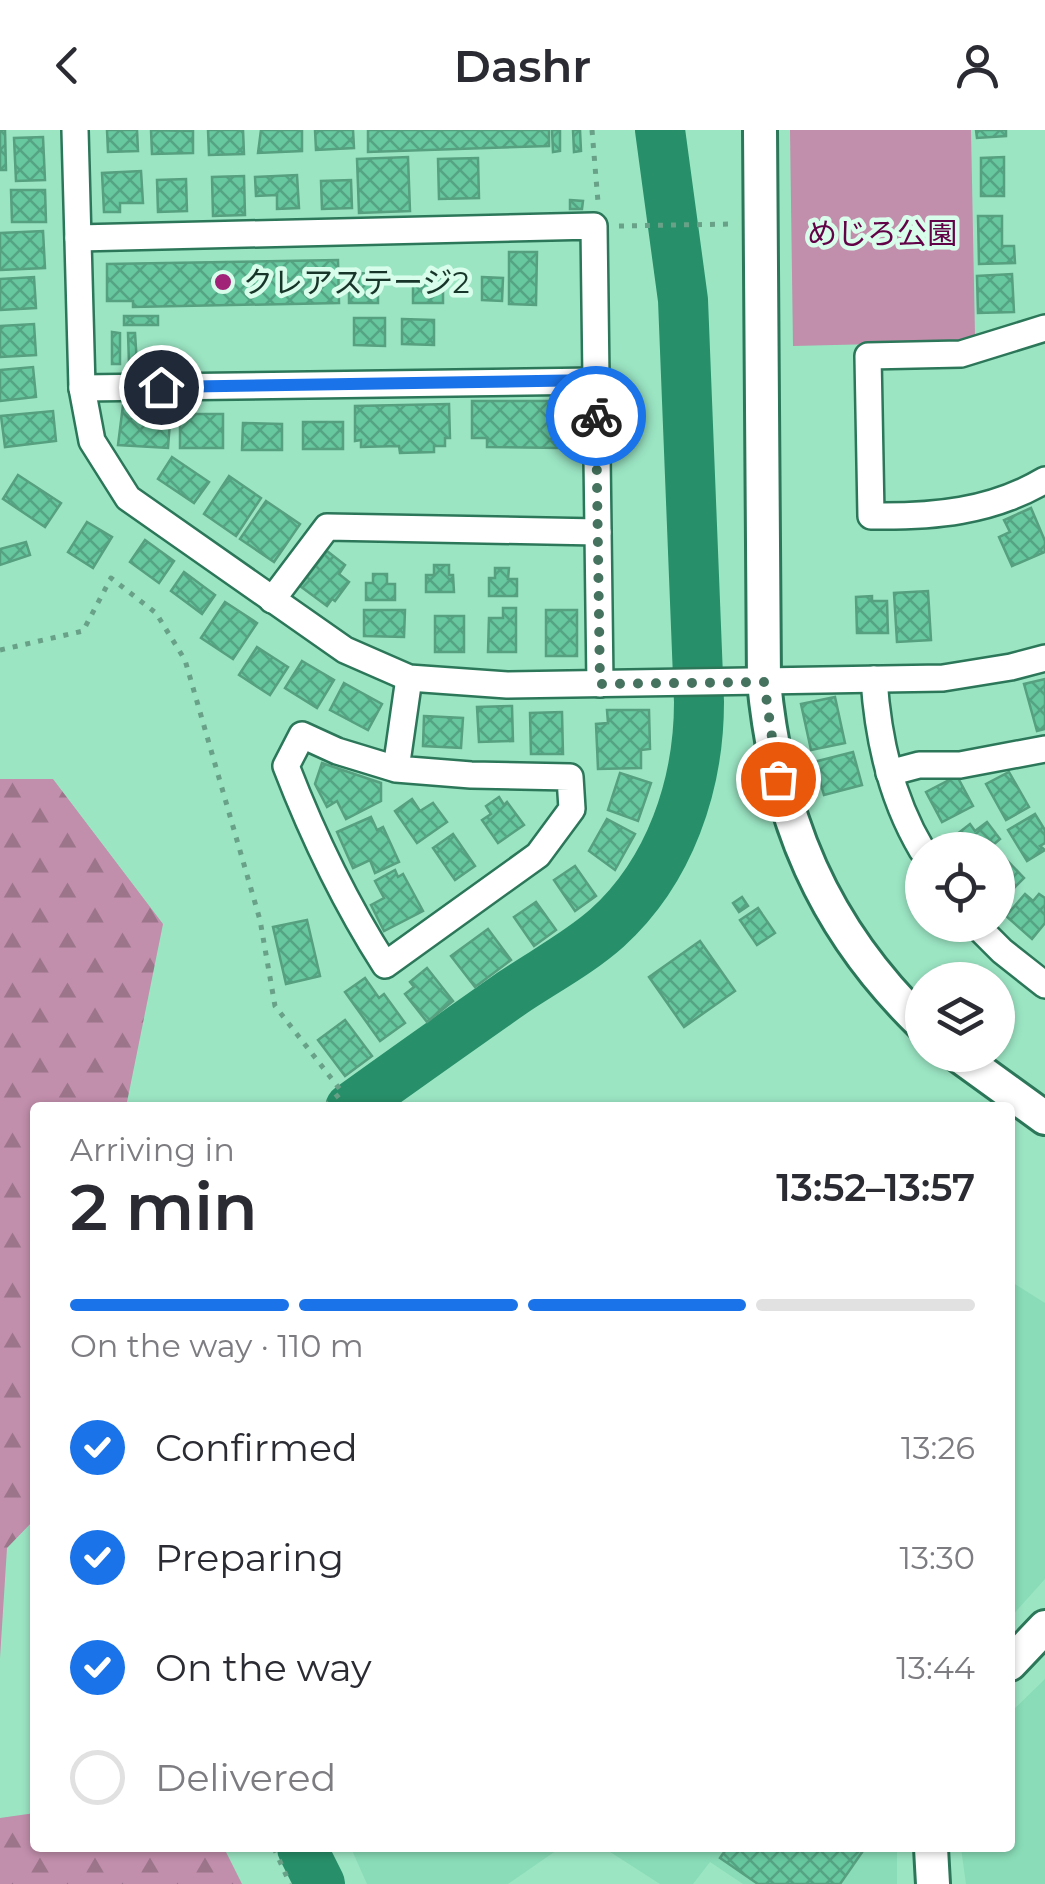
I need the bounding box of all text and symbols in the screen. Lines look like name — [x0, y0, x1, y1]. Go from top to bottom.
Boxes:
icon: back — [40, 38, 95, 93]
text: Dashr — [454, 38, 591, 93]
icon: person — [950, 38, 1005, 93]
park label: めじろ公園 — [807, 215, 957, 252]
place label: クレアステージ2 — [243, 264, 469, 301]
marker: クレアステージ2 — [212, 271, 234, 293]
pin — [119, 345, 204, 430]
icon: home — [134, 360, 189, 415]
courier — [546, 366, 646, 466]
icon: bike — [569, 389, 624, 444]
pin — [736, 737, 821, 822]
icon: bag — [751, 752, 806, 807]
map controls — [905, 832, 1015, 1072]
button: locate — [905, 832, 1015, 942]
button: layers — [905, 962, 1015, 1072]
text: Arriving in — [70, 1130, 235, 1169]
text: 13:52–13:57 — [776, 1164, 975, 1211]
text: 2 min — [70, 1167, 258, 1246]
text: On the way · 110 m — [70, 1326, 364, 1365]
icon: check — [70, 1420, 125, 1475]
text: Confirmed — [155, 1424, 358, 1471]
text: 13:26 — [901, 1428, 975, 1467]
icon: check — [70, 1530, 125, 1585]
text: Preparing — [155, 1534, 344, 1581]
text: 13:30 — [899, 1538, 975, 1577]
icon: check — [70, 1640, 125, 1695]
text: On the way — [155, 1644, 372, 1691]
text: 13:44 — [896, 1648, 975, 1687]
text: Delivered — [155, 1754, 336, 1801]

